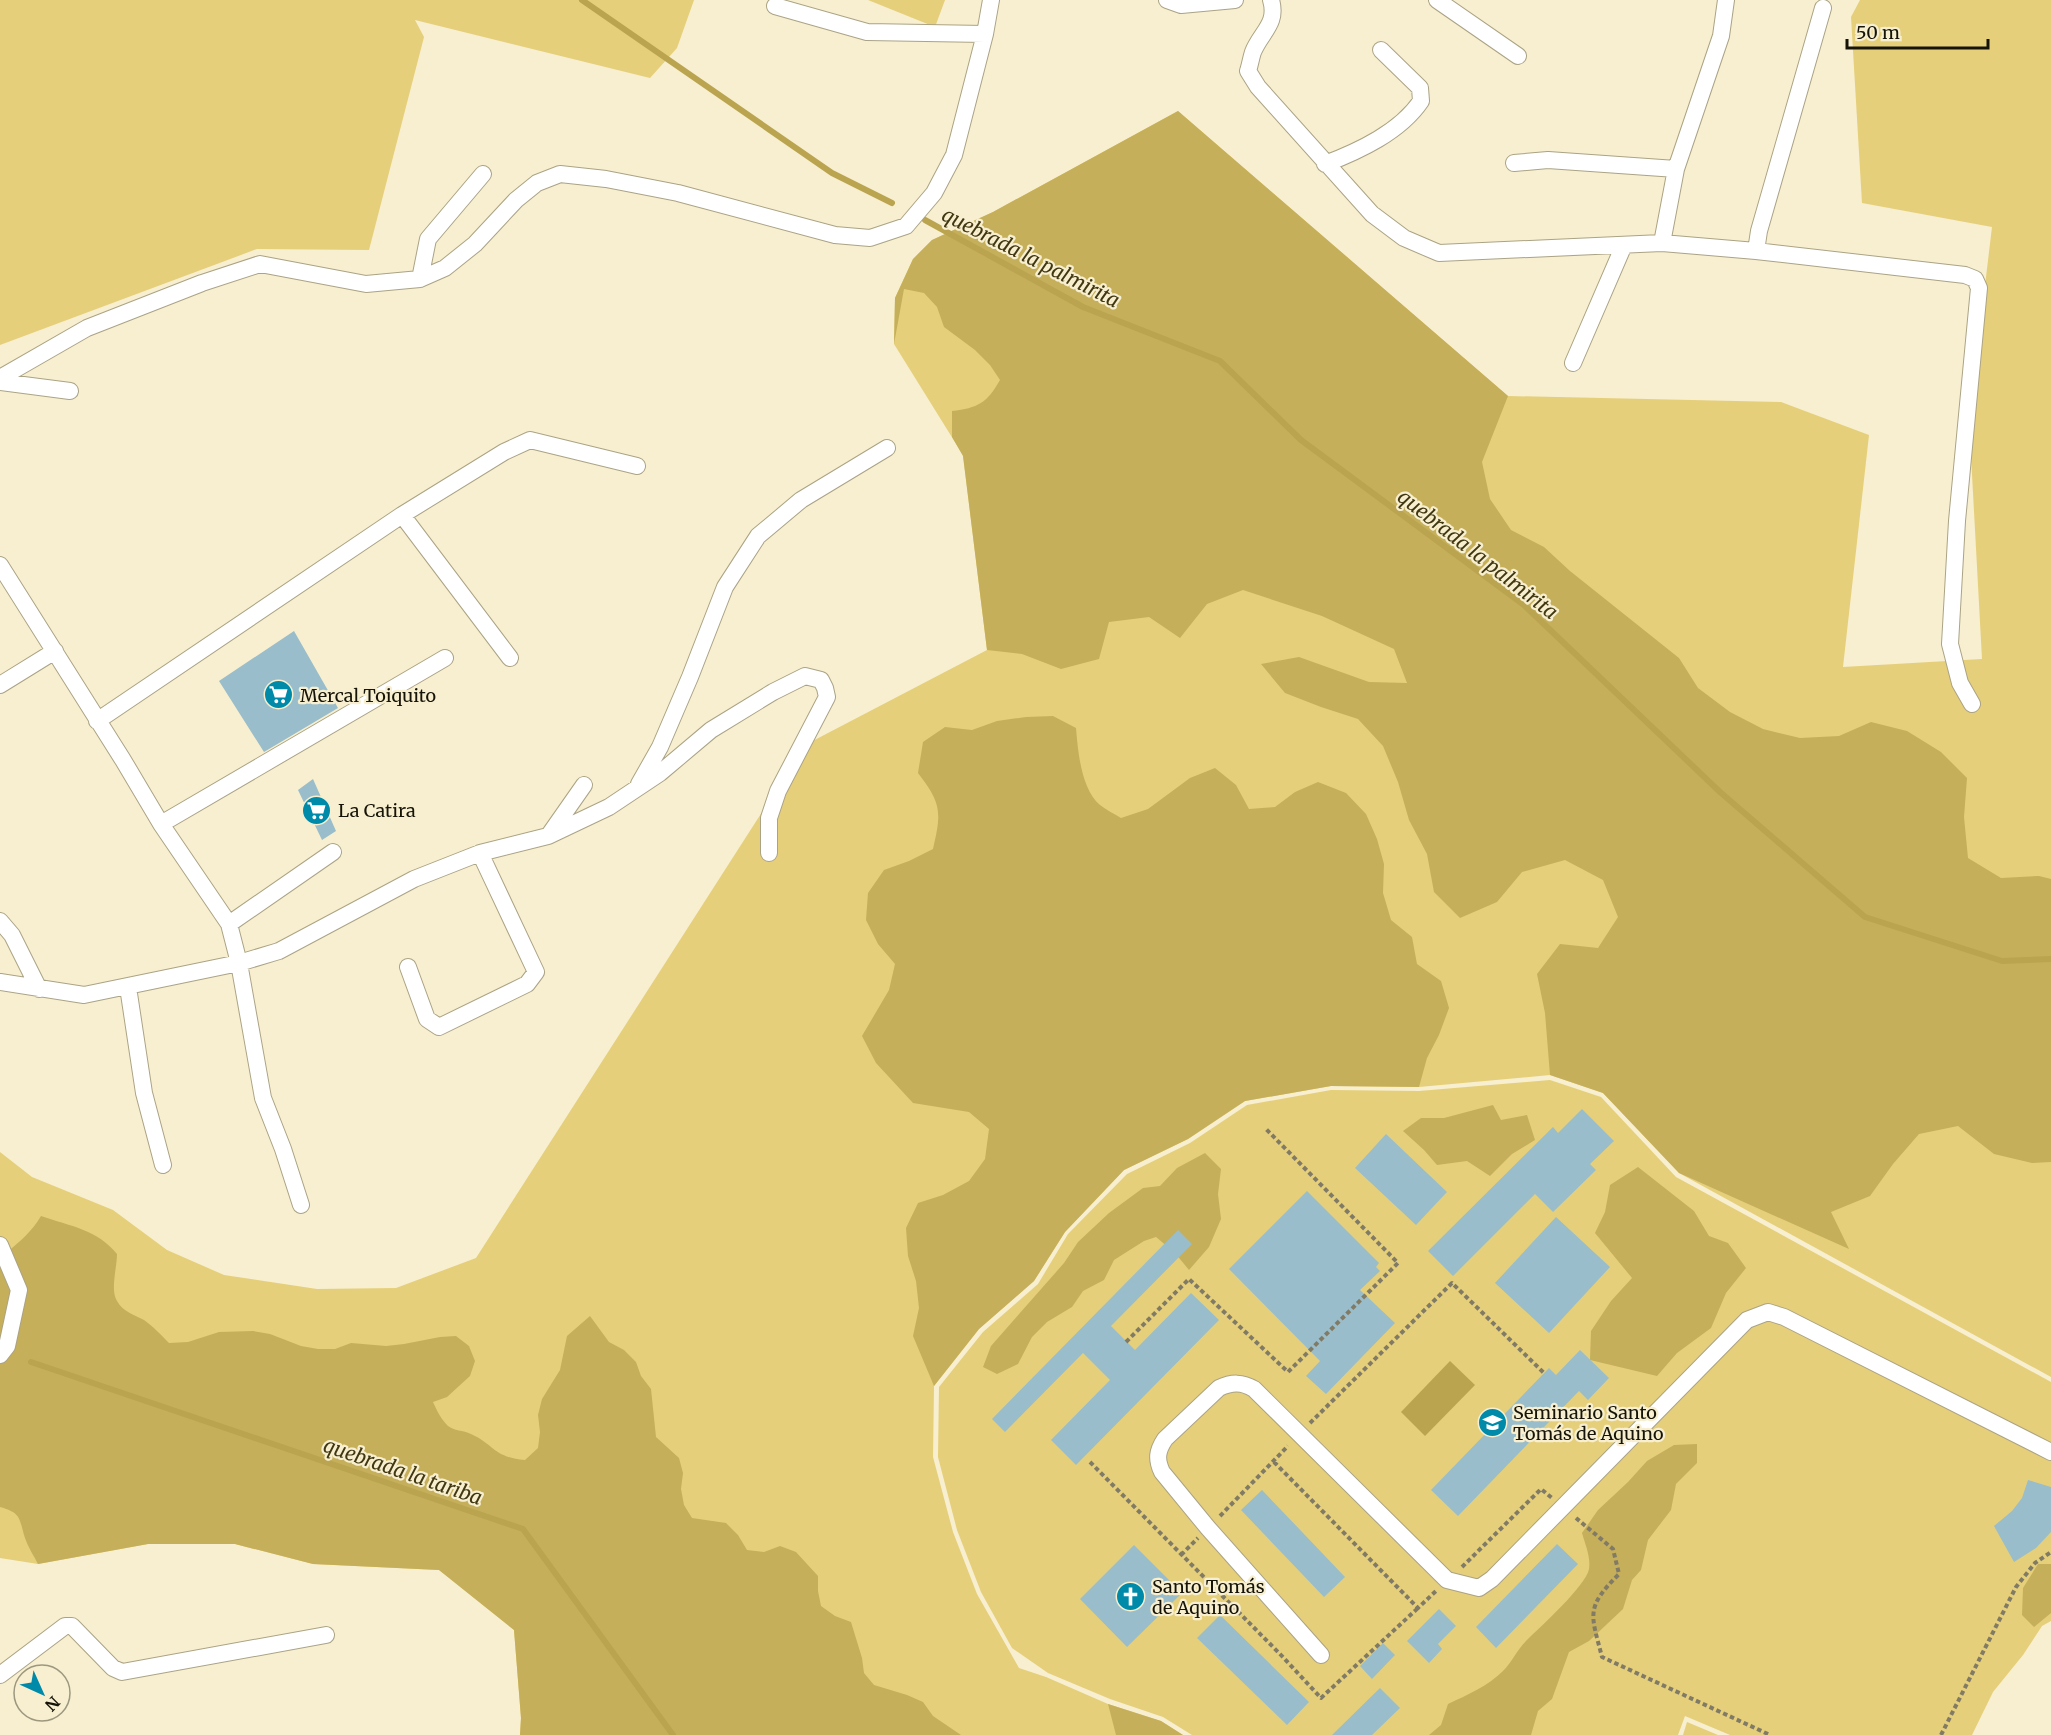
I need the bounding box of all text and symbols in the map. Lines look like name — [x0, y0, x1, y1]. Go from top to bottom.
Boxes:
scale bar — [1847, 12, 1988, 50]
text: 50 m — [1856, 21, 1900, 44]
water label: quebrada la palmirita — [938, 201, 1124, 313]
water label: quebrada la palmirita — [1393, 484, 1563, 624]
supermarket icon: Mercal Toiquito — [263, 679, 295, 711]
place label: Mercal Toiquito — [300, 684, 436, 707]
supermarket icon: La Catira — [301, 794, 333, 826]
place label: La Catira — [338, 799, 416, 822]
place label: Seminario Santo Tomás de Aquino — [1513, 1401, 1663, 1445]
school or university icon: Seminario Santo Tomás de Aquino — [1476, 1406, 1508, 1438]
water label: quebrada la tariba — [320, 1432, 486, 1510]
place label: Santo Tomás de Aquino — [1152, 1575, 1265, 1619]
church icon: Santo Tomás de Aquino — [1115, 1580, 1147, 1612]
north arrow — [12, 1663, 72, 1723]
text: N — [41, 1692, 64, 1715]

